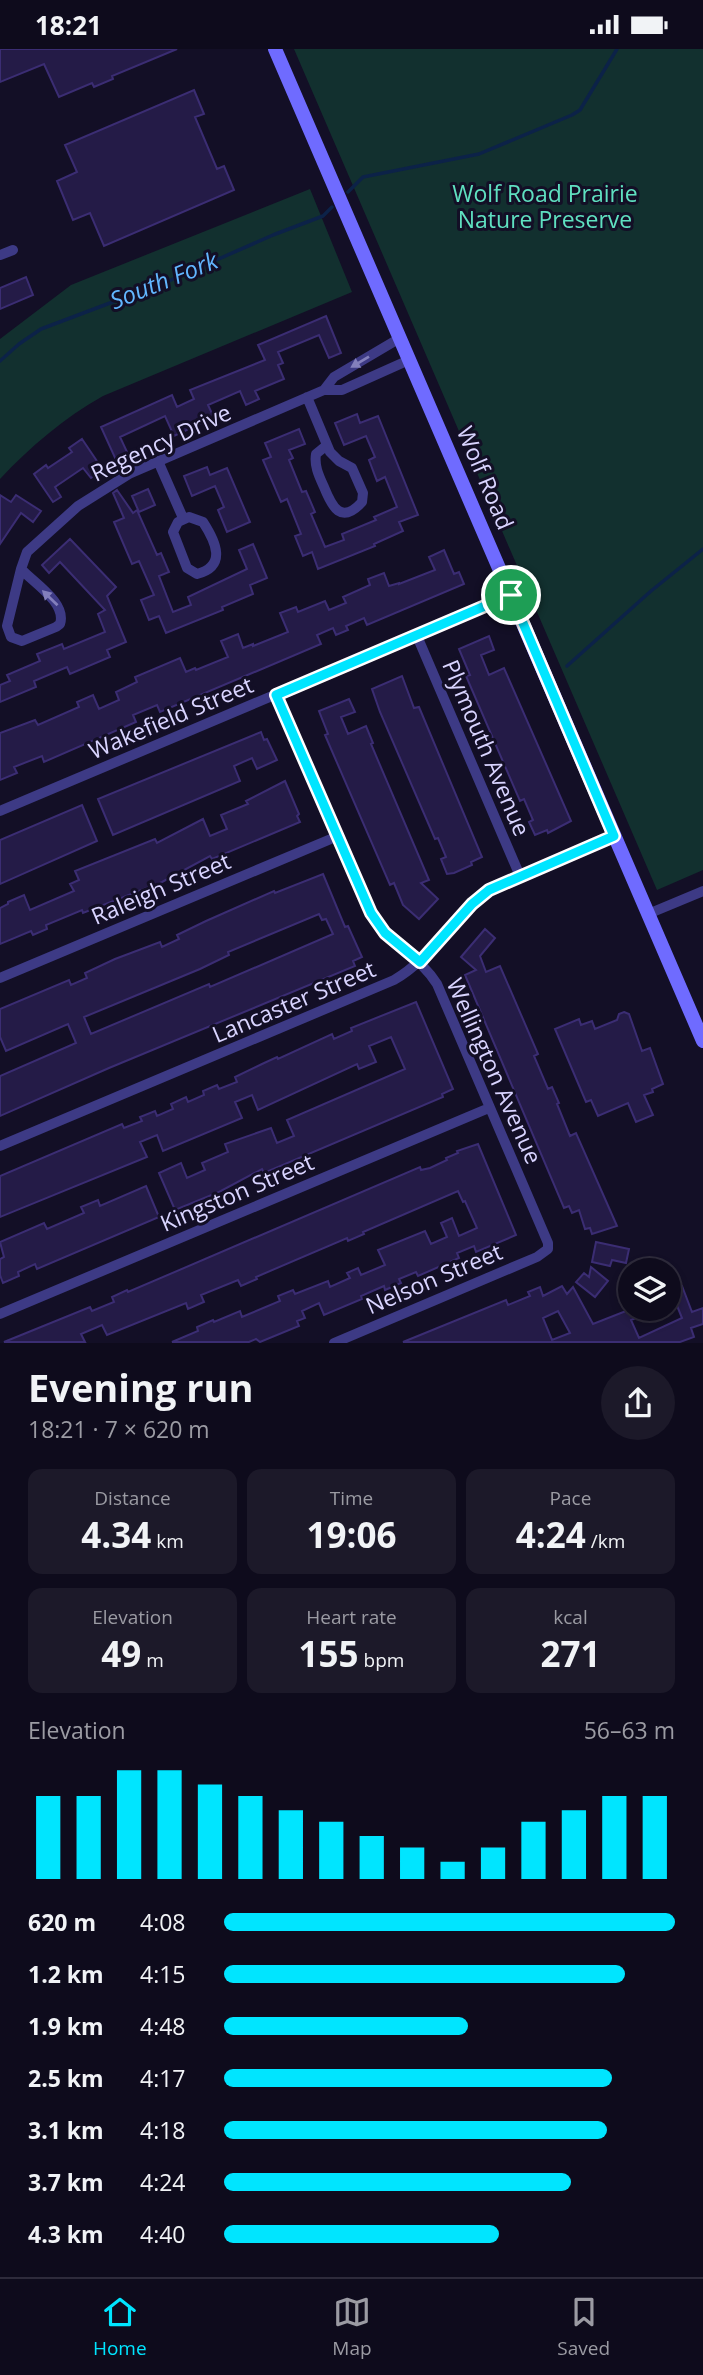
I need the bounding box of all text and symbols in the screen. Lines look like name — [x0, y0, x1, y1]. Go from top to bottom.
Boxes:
text: 18:21 — [35, 7, 102, 43]
park label: Wolf Road Prairie Nature Preserve — [452, 177, 638, 235]
water label: South Fork — [105, 243, 223, 316]
one-way arrow — [351, 356, 370, 368]
street label: Regency Drive — [85, 396, 236, 489]
street label: Wolf Road — [450, 421, 522, 534]
pin — [481, 565, 541, 625]
icon: arrive — [492, 576, 530, 614]
one-way arrow — [42, 590, 59, 606]
street label: Plymouth Avenue — [435, 654, 539, 841]
street label: Wakefield Street — [84, 668, 258, 766]
street label: Raleigh Street — [86, 844, 235, 932]
street label: Lancaster Street — [207, 952, 380, 1050]
street label: Wellington Avenue — [440, 973, 550, 1169]
street label: Kingston Street — [155, 1145, 318, 1239]
street label: Nelson Street — [361, 1235, 507, 1321]
map controls — [618, 1258, 681, 1321]
button: layers — [618, 1258, 681, 1321]
text: Evening run — [28, 1361, 253, 1413]
button: share — [601, 1366, 675, 1440]
text: 18:21 · 7 × 620 m — [28, 1413, 210, 1445]
text: Distance — [94, 1485, 171, 1511]
text: Time — [330, 1485, 373, 1511]
text: Pace — [550, 1485, 591, 1511]
text: 4.34 — [81, 1511, 151, 1558]
text: 19:06 — [306, 1511, 397, 1558]
text: 4:24 — [516, 1511, 586, 1558]
text: km — [151, 1528, 184, 1554]
text: /km — [586, 1528, 625, 1554]
text: Elevation — [92, 1604, 173, 1630]
text: Heart rate — [306, 1604, 397, 1630]
text: kcal — [553, 1604, 588, 1630]
text: 49 — [101, 1630, 141, 1677]
text: 155 — [299, 1630, 359, 1677]
text: 271 — [540, 1630, 601, 1677]
text: m — [141, 1647, 164, 1673]
text: bpm — [359, 1647, 404, 1673]
text: Elevation — [28, 1714, 126, 1746]
text: 56–63 m — [584, 1714, 675, 1746]
text: 620 m — [28, 1906, 96, 1938]
text: 4:08 — [140, 1906, 186, 1938]
text: 1.2 km — [28, 1958, 104, 1990]
text: 4:15 — [140, 1958, 186, 1990]
text: 1.9 km — [28, 2010, 104, 2042]
text: 4:48 — [140, 2010, 186, 2042]
text: 2.5 km — [28, 2062, 104, 2094]
text: 4:17 — [140, 2062, 186, 2094]
text: 3.1 km — [28, 2114, 104, 2146]
text: 4:18 — [140, 2114, 186, 2146]
text: 3.7 km — [28, 2166, 104, 2198]
text: 4:24 — [140, 2166, 186, 2198]
text: 4.3 km — [28, 2218, 104, 2250]
text: 4:40 — [140, 2218, 186, 2250]
tab: Home — [93, 2293, 147, 2361]
tab: Map — [332, 2293, 372, 2361]
tab: Saved — [557, 2293, 610, 2361]

